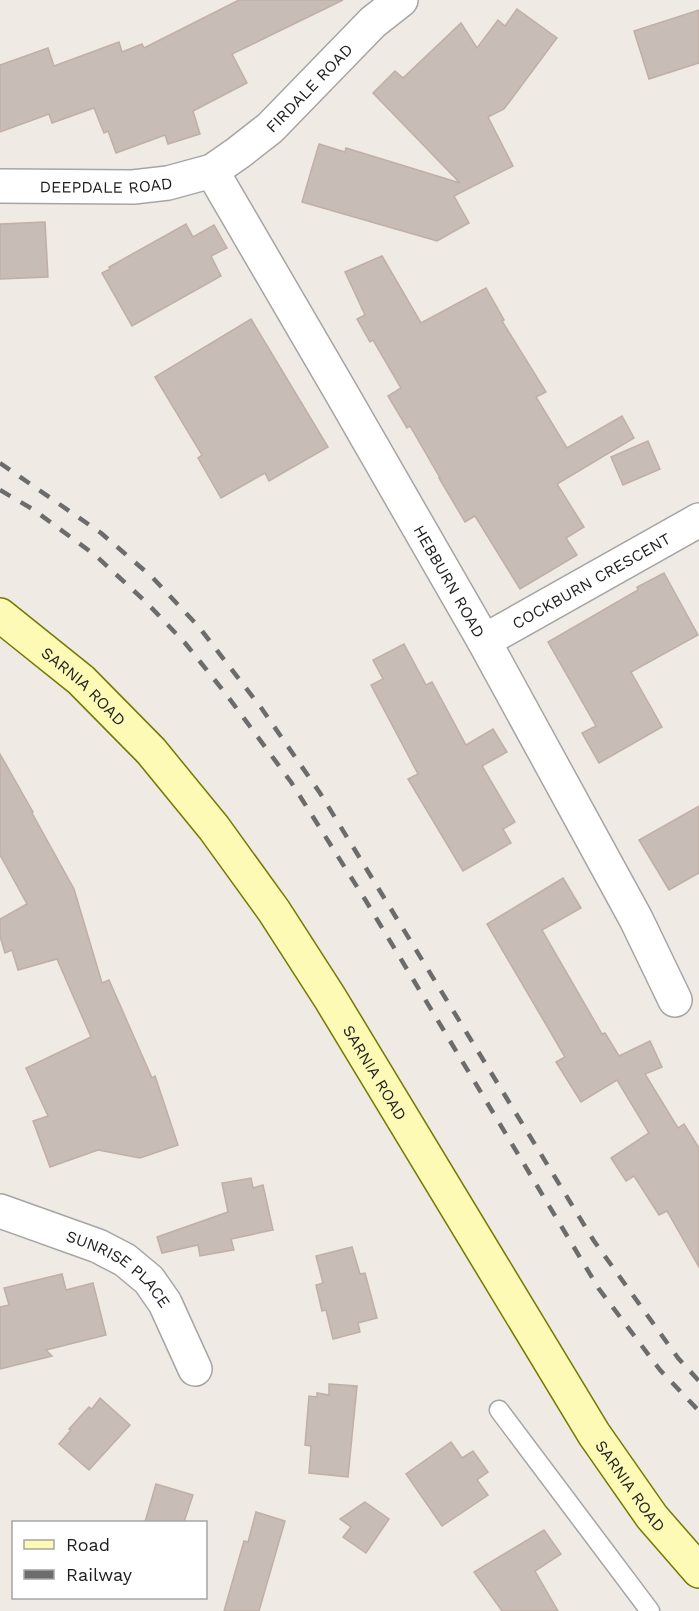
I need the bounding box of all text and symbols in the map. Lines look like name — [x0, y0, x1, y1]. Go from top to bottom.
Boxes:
street label: FIRDALE ROAD — [262, 40, 356, 136]
street label: DEEPDALE ROAD — [39, 173, 173, 197]
street label: HEBBURN ROAD — [410, 522, 489, 641]
street label: COCKBURN CRESCENT — [509, 528, 674, 633]
street label: SARNIA ROAD — [38, 643, 130, 729]
street label: SARNIA ROAD — [339, 1022, 411, 1123]
street label: SUNRISE PLACE — [64, 1226, 175, 1311]
street label: SARNIA ROAD — [592, 1436, 670, 1535]
legend — [12, 1521, 207, 1599]
text: Road — [66, 1534, 110, 1555]
text: Railway — [66, 1564, 133, 1585]

